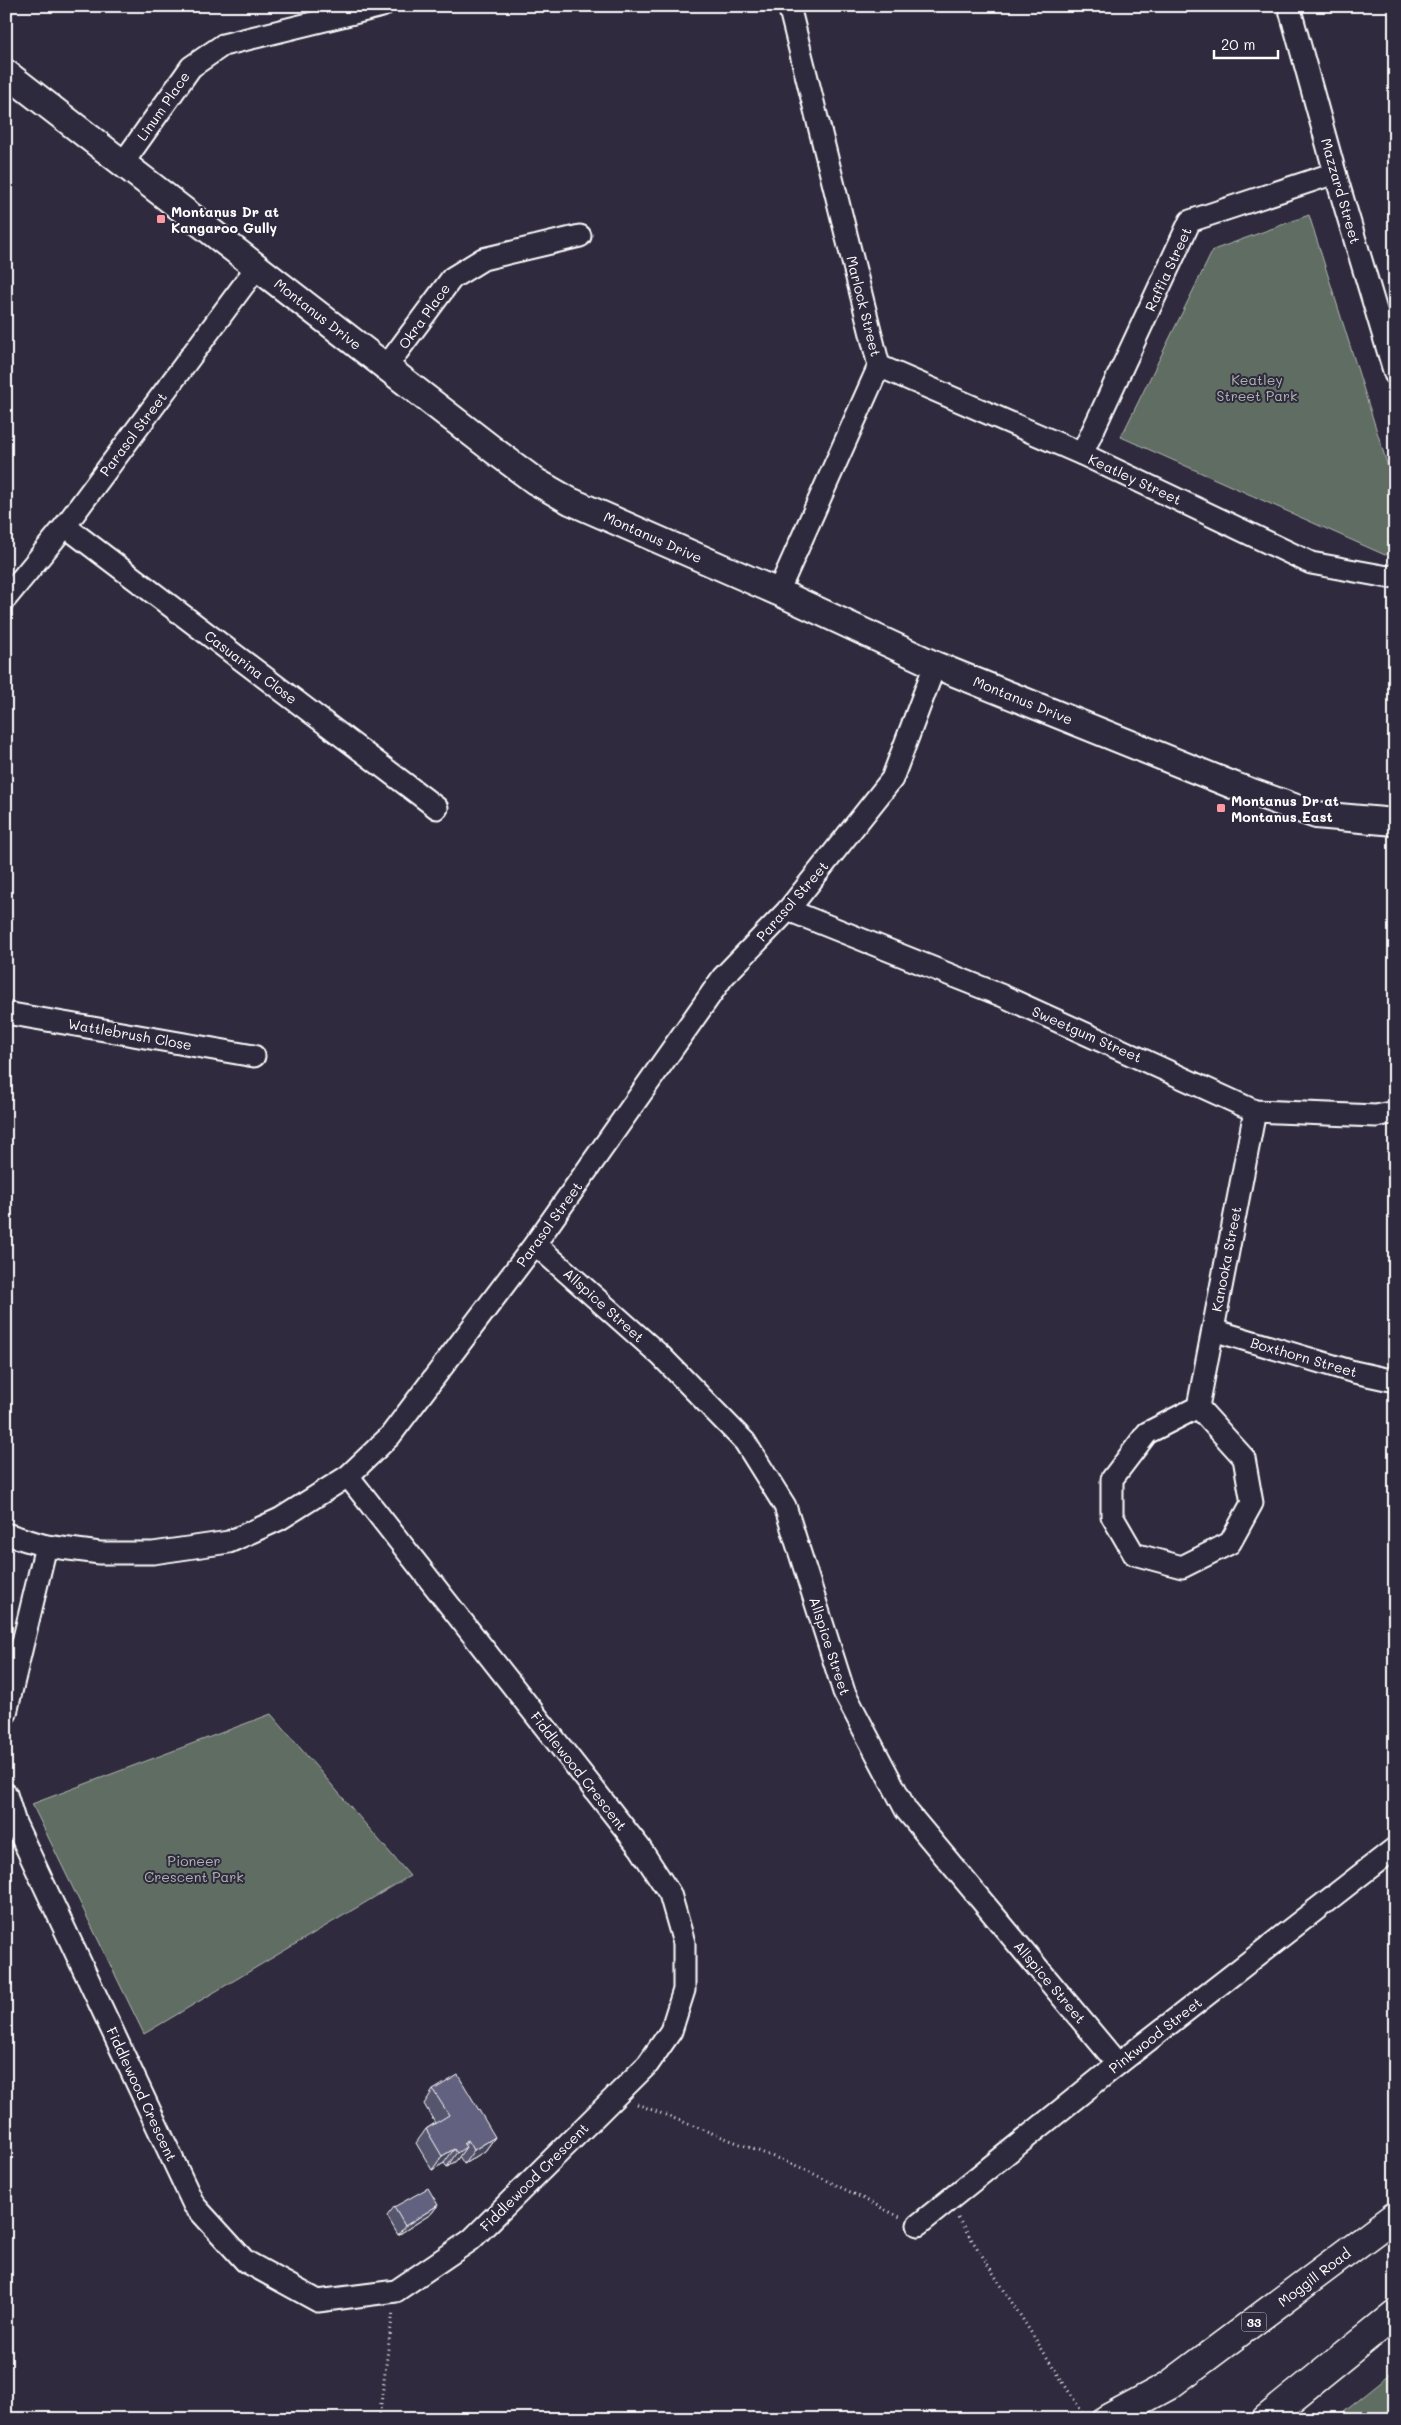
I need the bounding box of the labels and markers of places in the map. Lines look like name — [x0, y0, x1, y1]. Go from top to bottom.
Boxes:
place label: Montanus Dr at Kangaroo Gully — [171, 202, 279, 237]
marker: Montanus Dr at Kangaroo Gully — [155, 213, 167, 225]
place label: Montanus Dr at Montanus East — [1231, 791, 1339, 826]
marker: Montanus Dr at Montanus East — [1215, 802, 1227, 814]

